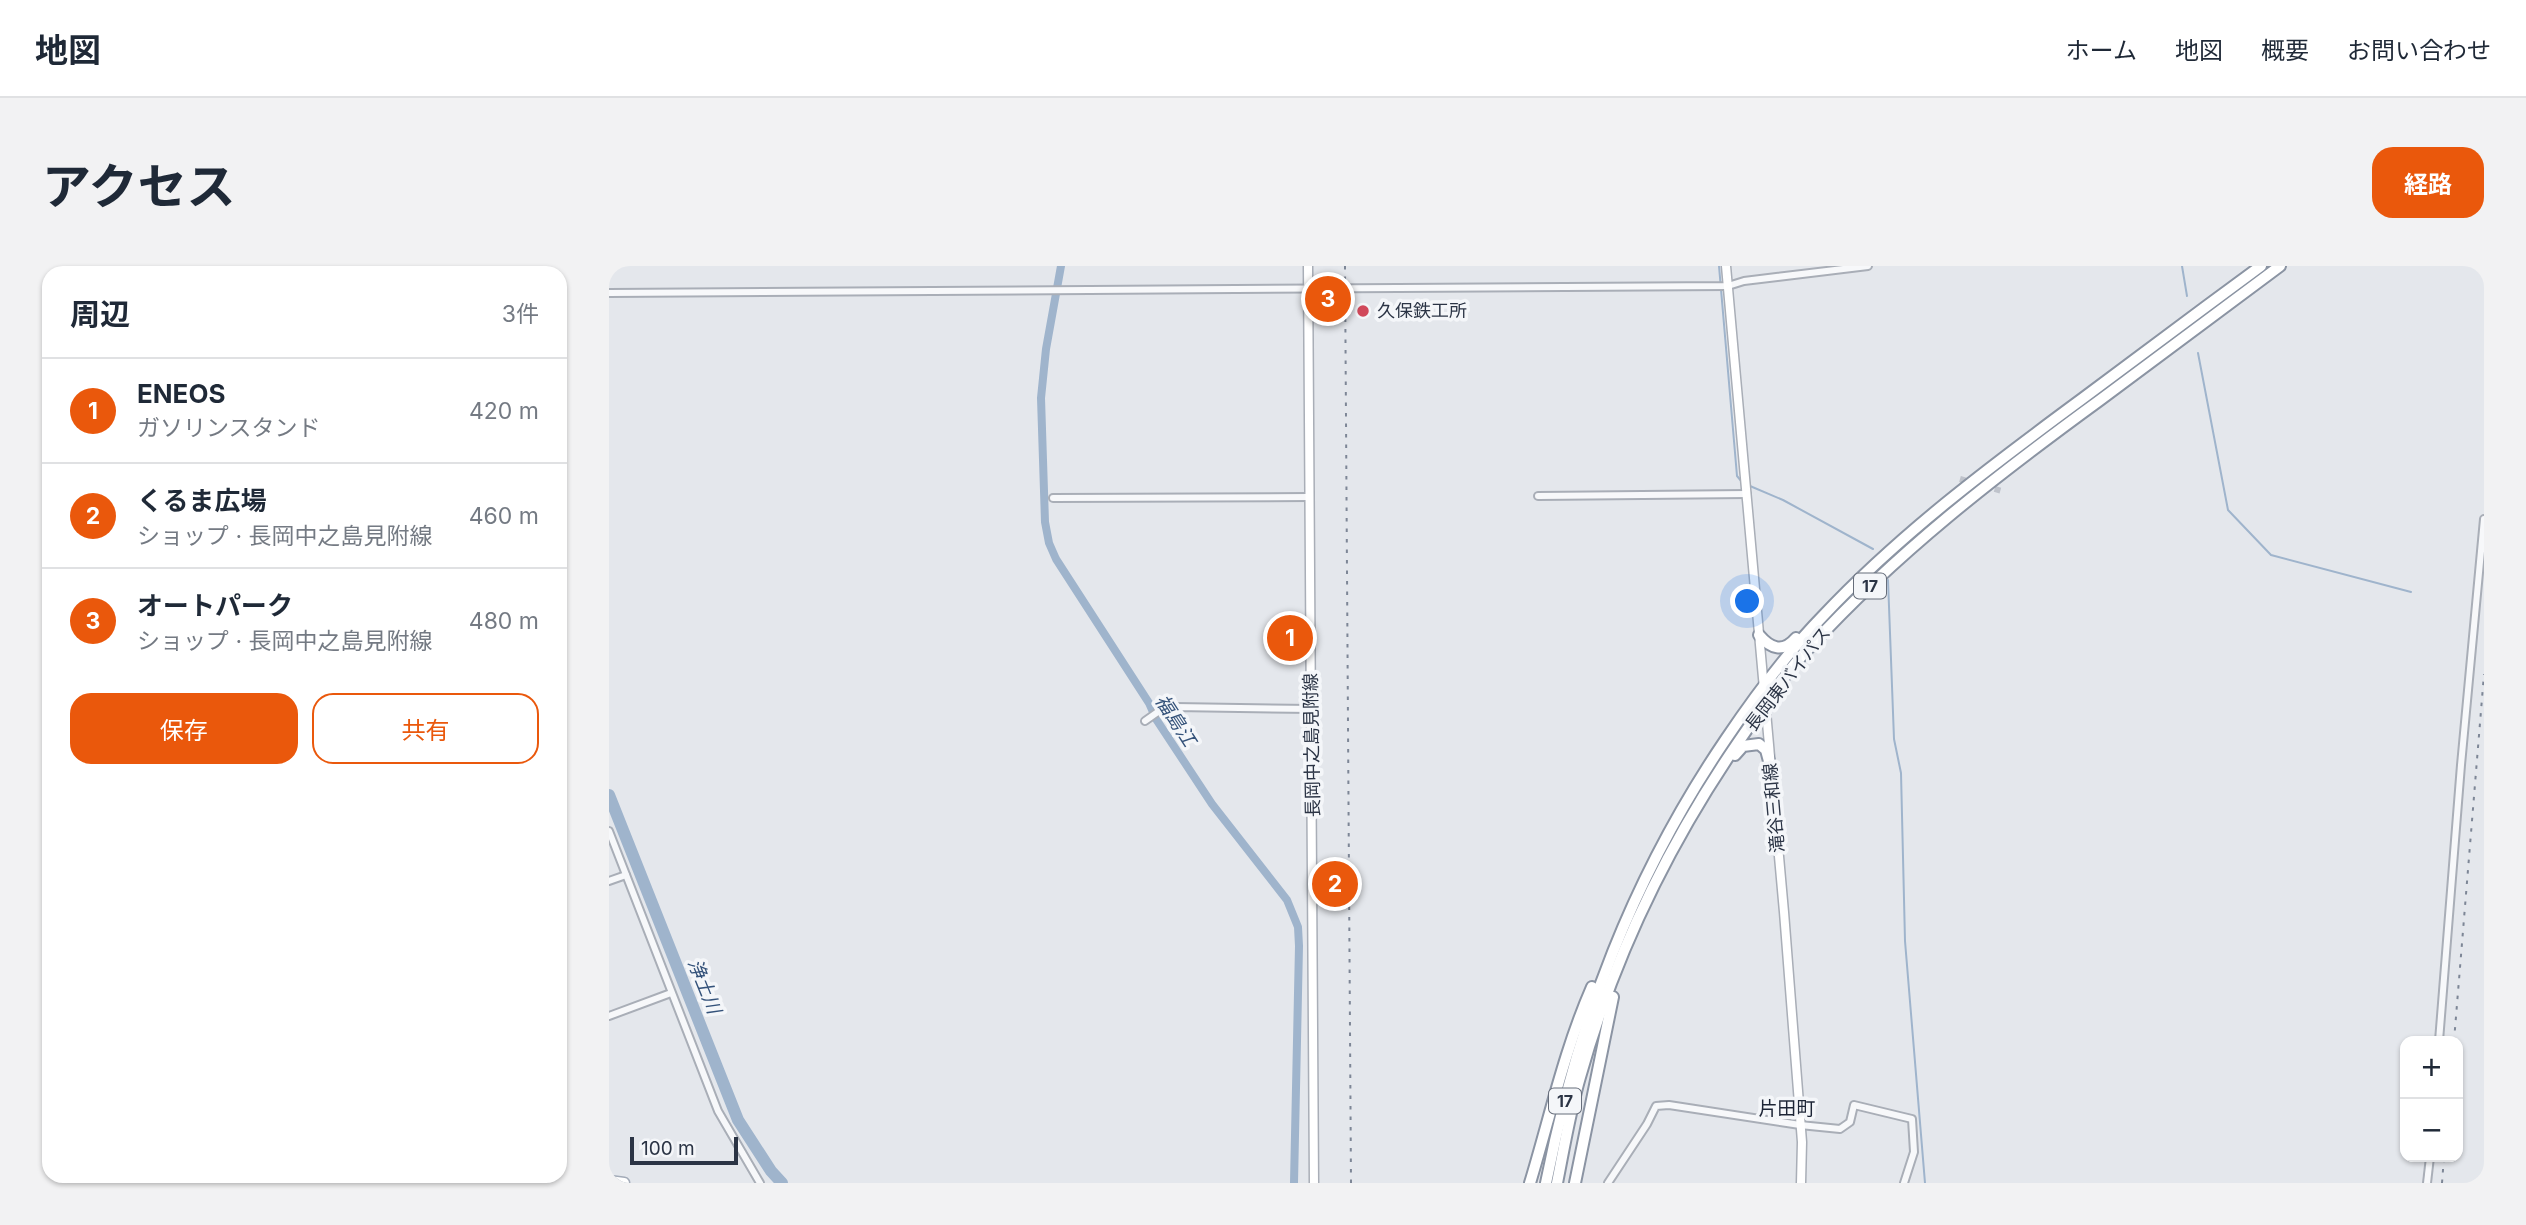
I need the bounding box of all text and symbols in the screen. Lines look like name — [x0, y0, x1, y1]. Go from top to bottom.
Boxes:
text: 地図 — [35, 30, 101, 70]
text: ホーム — [2066, 36, 2137, 65]
text: 地図 — [2175, 36, 2223, 65]
text: 概要 — [2261, 36, 2309, 65]
text: お問い合わせ — [2347, 36, 2491, 65]
button: 経路 — [2372, 147, 2484, 218]
text: アクセス — [42, 157, 236, 216]
pin: 3 — [1305, 273, 1351, 325]
text: 周辺 — [70, 296, 130, 332]
text: 3件 — [502, 300, 539, 328]
place label: 久保鉄工所 — [1377, 300, 1467, 321]
marker: 久保鉄工所 — [1355, 303, 1371, 319]
text: ENEOS — [137, 378, 225, 409]
text: 1 — [88, 397, 98, 425]
text: 420 m — [469, 397, 539, 425]
text: ガソリンスタンド — [137, 414, 321, 442]
text: くるま広場 — [137, 485, 266, 516]
text: 2 — [86, 502, 100, 530]
text: 460 m — [469, 502, 539, 530]
text: ショップ · 長岡中之島見附線 — [137, 522, 433, 550]
road number: 17 — [1854, 574, 1886, 598]
your location — [1730, 584, 1764, 618]
text: オートパーク — [137, 590, 293, 621]
text: 3 — [86, 607, 100, 635]
text: 480 m — [469, 607, 539, 635]
pin: 1 — [1267, 612, 1313, 664]
street label: 長岡東バイパス — [1741, 623, 1835, 735]
text: ショップ · 長岡中之島見附線 — [137, 627, 433, 655]
street label: 長岡中之島見附線 — [1300, 673, 1323, 817]
water label: 福島江 — [1150, 690, 1202, 752]
button: 保存 — [70, 693, 298, 764]
button: 共有 — [312, 693, 539, 764]
street label: 滝谷三和線 — [1759, 762, 1788, 854]
pin: 2 — [1312, 858, 1358, 910]
water label: 浄土川 — [683, 955, 727, 1019]
map controls — [2400, 1036, 2463, 1162]
button: + — [2400, 1036, 2463, 1099]
road number: 17 — [1549, 1088, 1581, 1114]
district label: 片田町 — [1758, 1097, 1816, 1120]
button: − — [2400, 1099, 2463, 1162]
scale bar — [630, 1134, 739, 1166]
text: 100 m — [641, 1137, 695, 1160]

